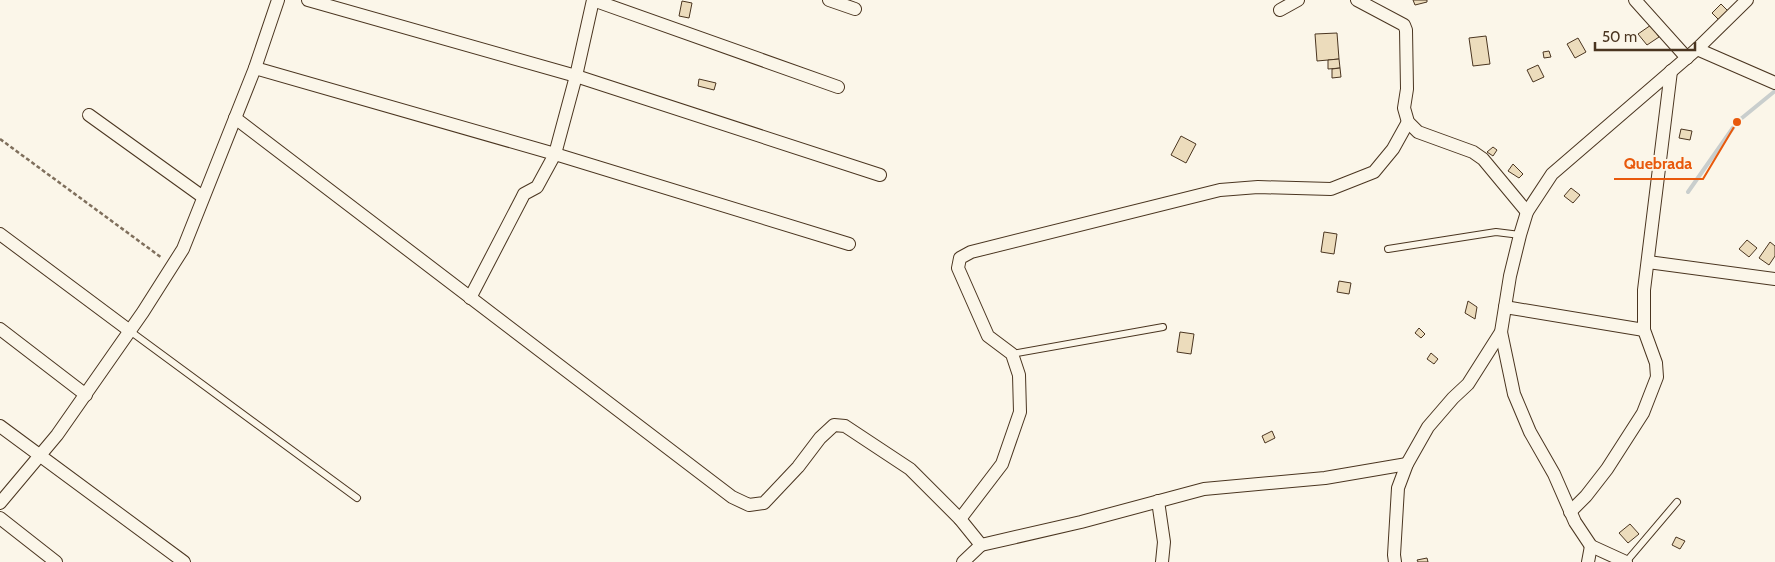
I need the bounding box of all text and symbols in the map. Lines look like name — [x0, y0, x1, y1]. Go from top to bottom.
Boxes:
scale bar — [1595, 20, 1695, 52]
text: 50 m — [1602, 28, 1637, 46]
callout: Quebrada — [1614, 148, 1703, 179]
text: Quebrada — [1624, 154, 1692, 173]

